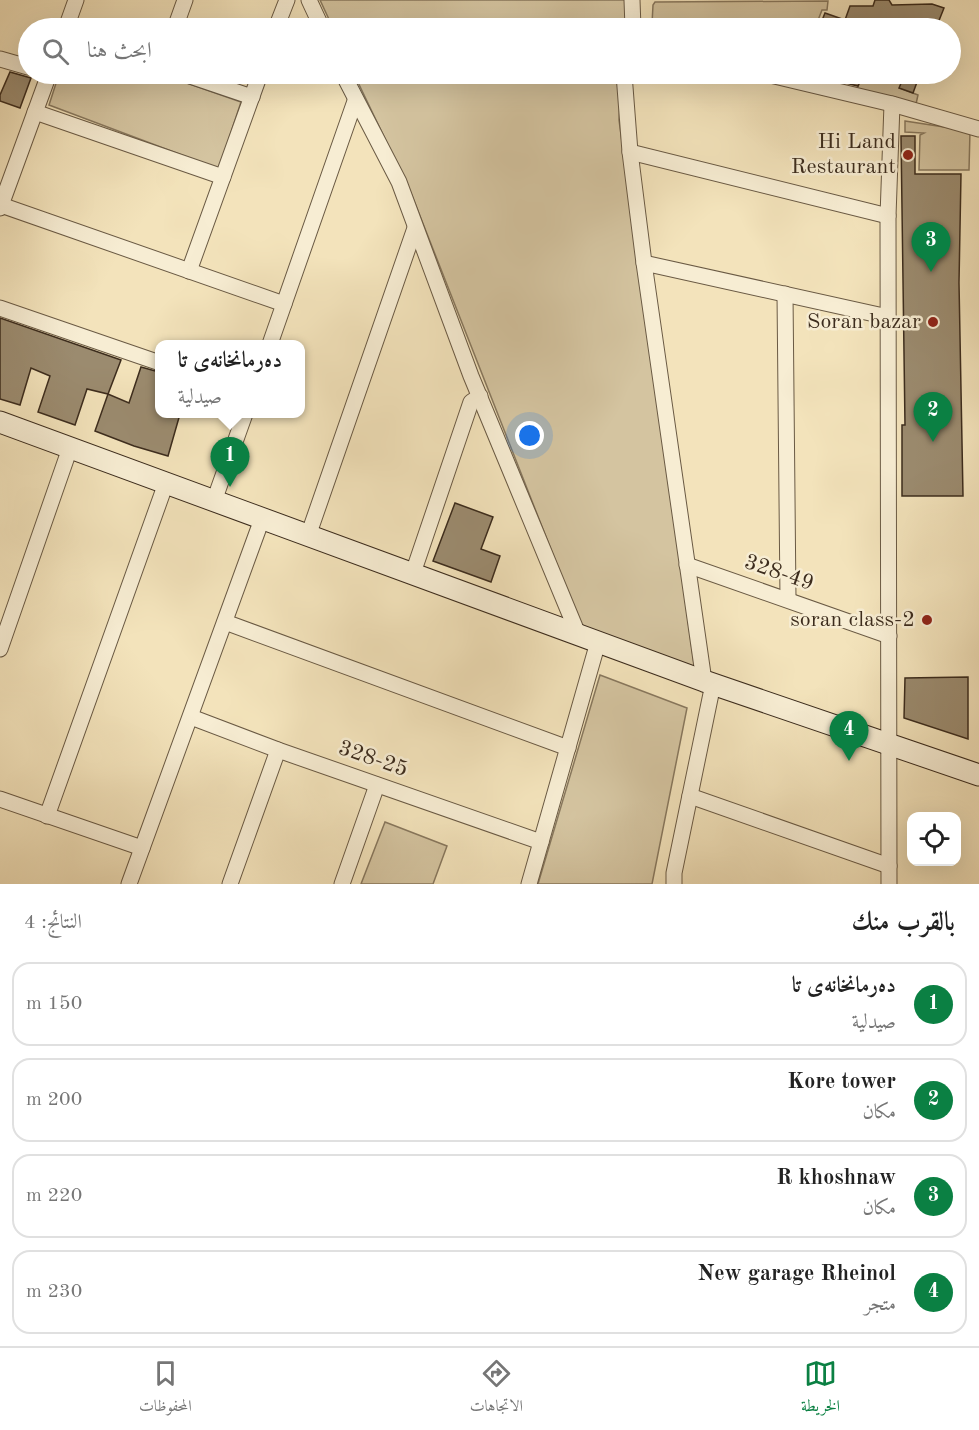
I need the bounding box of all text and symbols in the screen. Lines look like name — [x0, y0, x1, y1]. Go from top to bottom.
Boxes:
search box — [18, 18, 961, 84]
icon: search — [39, 35, 72, 68]
text: ابحث هنا — [87, 40, 152, 62]
place label: Hi Land Restaurant — [791, 131, 896, 178]
marker: Hi Land Restaurant — [901, 148, 915, 162]
pin: 3 — [912, 222, 950, 272]
place label: Soran bazar — [807, 311, 921, 333]
marker: Soran bazar — [926, 315, 940, 329]
popup — [155, 340, 305, 418]
text: دەرمانخانەی تا — [178, 350, 282, 372]
text: صيدلية — [178, 388, 222, 408]
pin: 2 — [914, 392, 952, 442]
your location — [515, 421, 544, 450]
pin: 1 — [210, 438, 250, 487]
street label: 328-49 — [741, 551, 817, 595]
place label: soran class-2 — [790, 609, 915, 631]
marker: soran class-2 — [920, 613, 934, 627]
pin: 4 — [830, 712, 868, 761]
street label: 328-25 — [335, 737, 411, 781]
map controls — [907, 812, 961, 866]
button: locate — [907, 812, 961, 866]
text: بالقرب منك — [852, 910, 955, 936]
text: النتائج: 4 — [24, 913, 82, 933]
text: دەرمانخانەی تا — [792, 975, 896, 997]
text: 150 m — [26, 994, 82, 1014]
text: 1 — [928, 994, 939, 1014]
text: صيدلية — [852, 1013, 896, 1033]
text: Kore tower — [787, 1071, 896, 1093]
text: 200 m — [26, 1090, 82, 1110]
text: 2 — [928, 1090, 939, 1110]
text: مكان — [862, 1103, 896, 1123]
text: R khoshnaw — [776, 1167, 896, 1189]
text: 220 m — [26, 1186, 82, 1206]
text: 3 — [928, 1186, 939, 1206]
text: مكان — [862, 1199, 896, 1219]
text: New garage Rheinol — [697, 1263, 896, 1285]
text: 230 m — [26, 1282, 82, 1302]
text: 4 — [928, 1282, 939, 1302]
text: متجر — [864, 1295, 896, 1315]
tab: المحفوظات — [139, 1357, 192, 1421]
tab: الاتجاهات — [470, 1357, 523, 1421]
tab: الخريطة — [801, 1357, 840, 1421]

